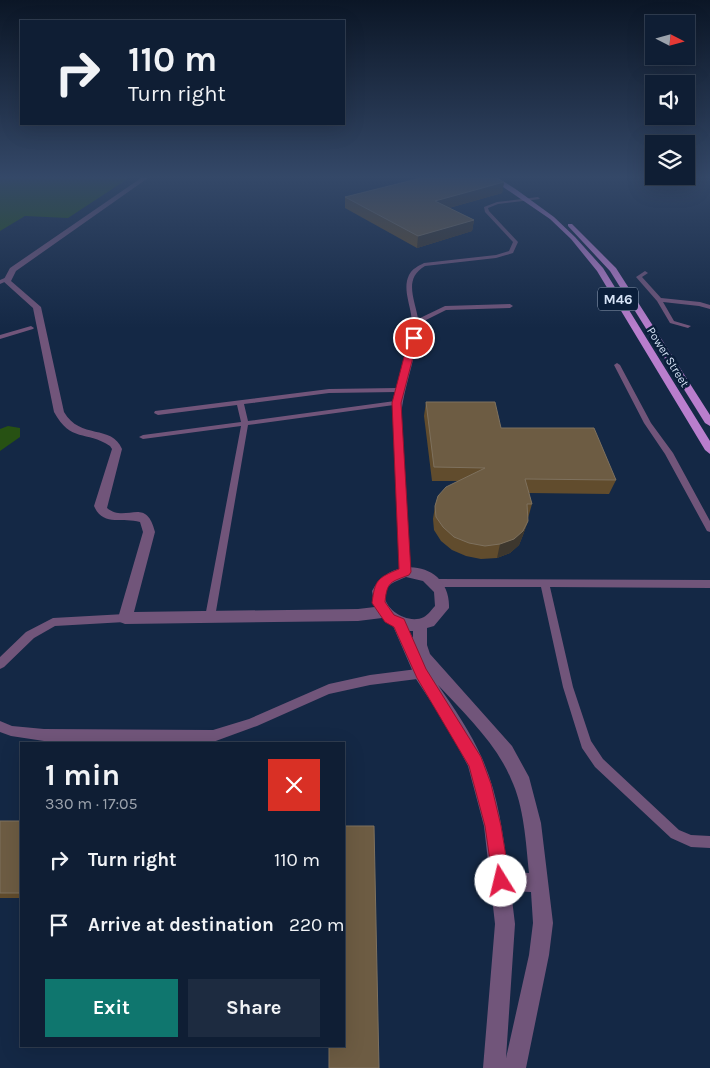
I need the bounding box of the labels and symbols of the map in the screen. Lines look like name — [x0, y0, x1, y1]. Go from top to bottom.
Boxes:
north arrow — [645, 15, 695, 65]
road number: M46 — [598, 288, 638, 310]
pin — [393, 317, 435, 359]
street label: Power Street — [644, 324, 692, 390]
position arrow — [474, 854, 526, 906]

